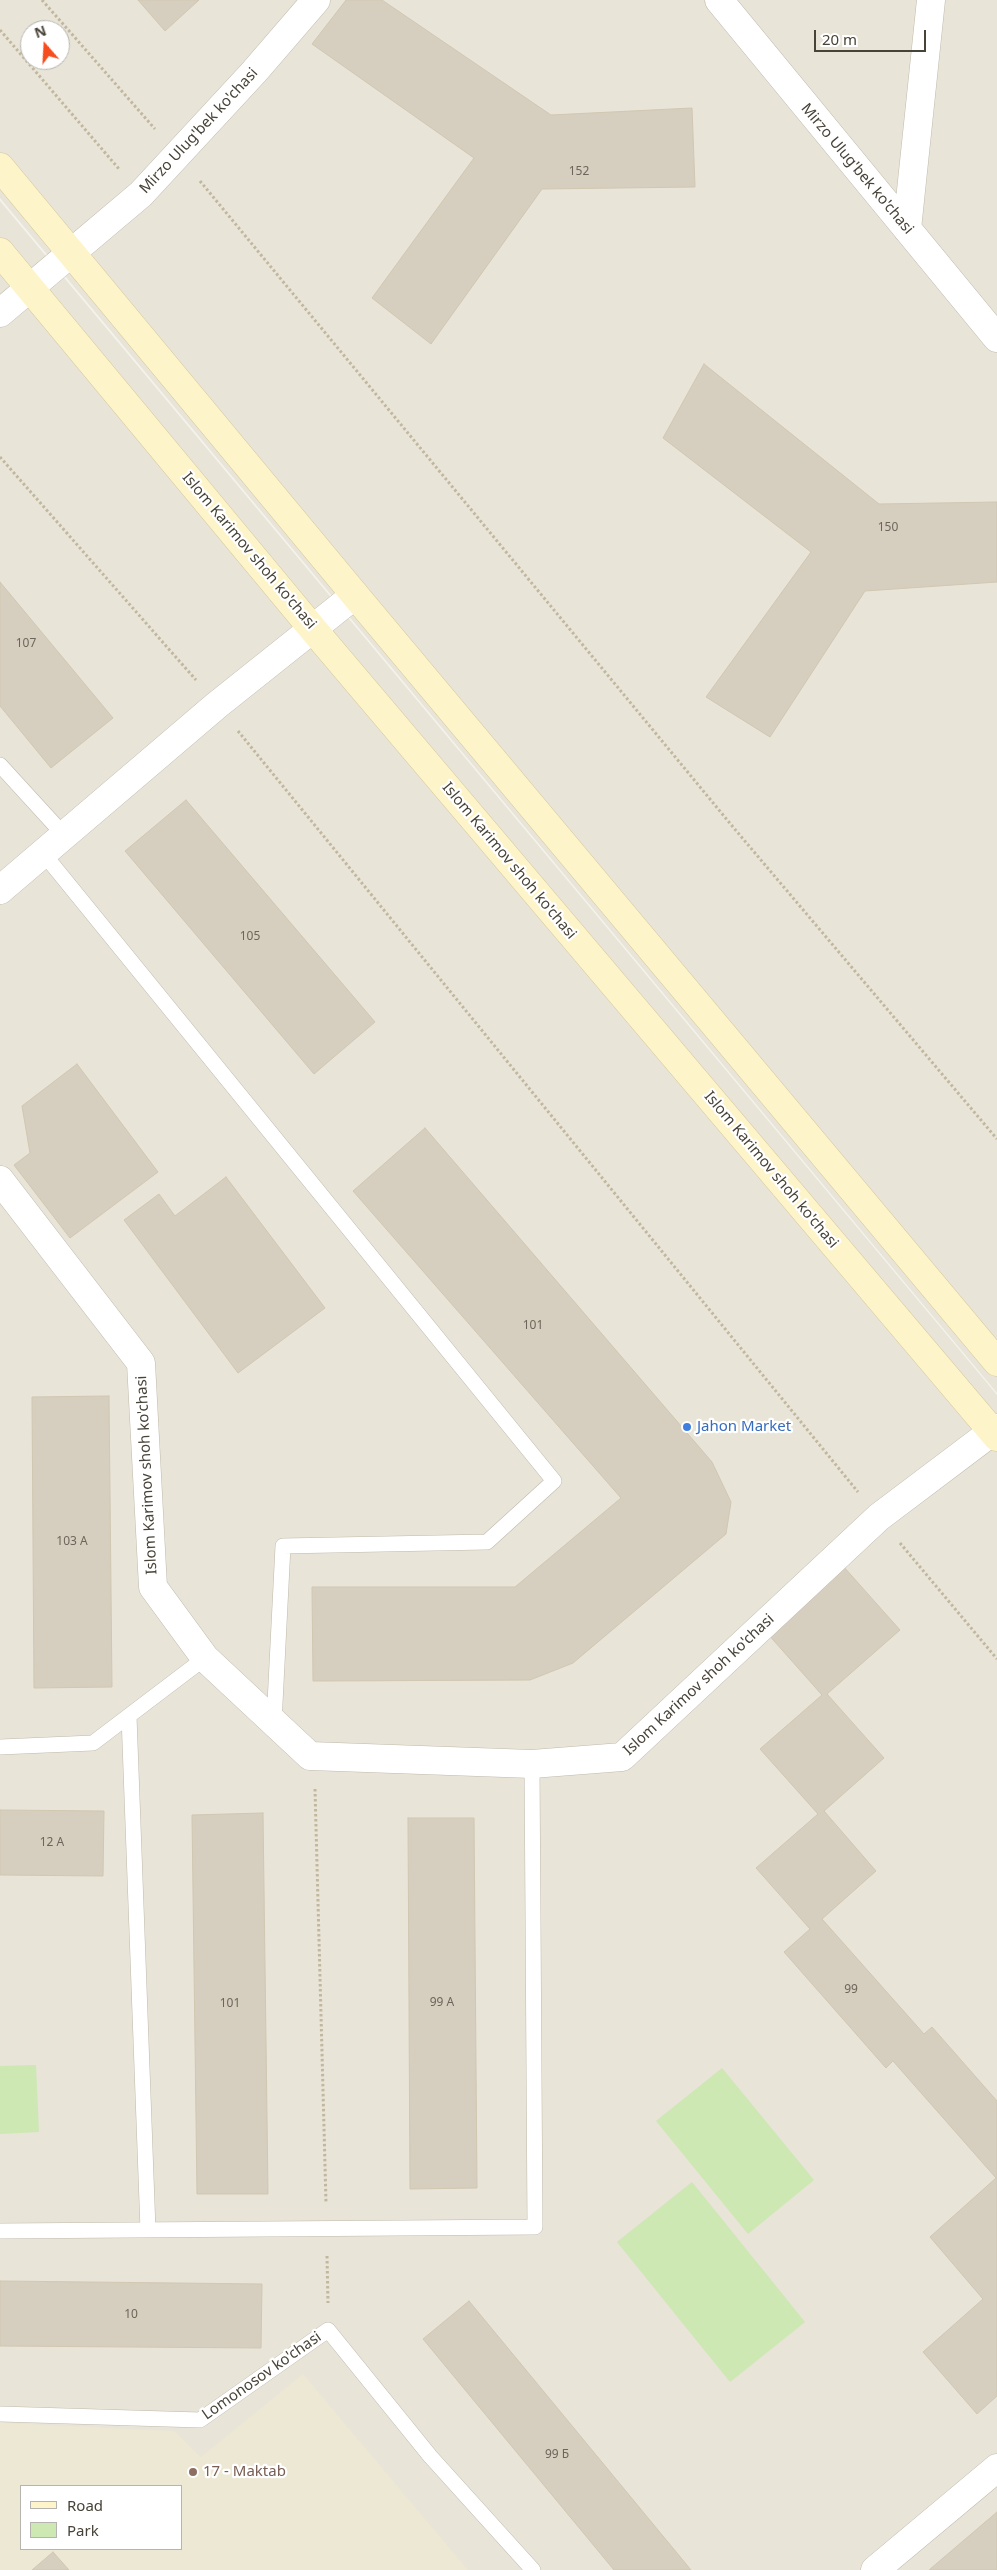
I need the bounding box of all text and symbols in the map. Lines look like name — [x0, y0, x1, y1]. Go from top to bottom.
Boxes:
north arrow — [20, 20, 70, 70]
text: N — [32, 20, 49, 42]
scale bar — [817, 20, 930, 52]
text: 20 m — [822, 29, 857, 49]
street label: Mirzo Ulug'bek ko'chasi — [136, 64, 262, 198]
street label: Mirzo Ulug'bek ko'chasi — [797, 100, 917, 238]
house number: 152 — [569, 165, 589, 179]
street label: Islom Karimov shoh ko'chasi — [178, 469, 320, 633]
house number: 150 — [878, 521, 898, 535]
house number: 107 — [16, 637, 36, 651]
street label: Islom Karimov shoh ko'chasi — [438, 779, 580, 943]
house number: 105 — [240, 930, 260, 944]
street label: Islom Karimov shoh ko'chasi — [700, 1088, 842, 1252]
house number: 101 — [523, 1319, 543, 1333]
street label: Islom Karimov shoh ko'chasi — [133, 1375, 161, 1575]
place label: Jahon Market — [697, 1418, 791, 1436]
marker: Jahon Market — [681, 1421, 693, 1433]
house number: 103 A — [56, 1535, 88, 1549]
street label: Islom Karimov shoh ko'chasi — [620, 1610, 778, 1760]
house number: 12 А — [40, 1836, 64, 1850]
house number: 99 — [844, 1983, 858, 1997]
house number: 99 А — [430, 1996, 454, 2010]
house number: 101 — [220, 1997, 240, 2011]
house number: 10 — [124, 2308, 138, 2322]
street label: Lomonosov ko'chasi — [199, 2328, 325, 2424]
house number: 99 Б — [545, 2448, 569, 2462]
place label: 17 - Maktab — [203, 2463, 286, 2481]
marker: 17 - Maktab — [187, 2466, 199, 2478]
legend — [20, 2485, 182, 2550]
text: Road — [67, 2495, 103, 2515]
text: Park — [67, 2520, 99, 2540]

